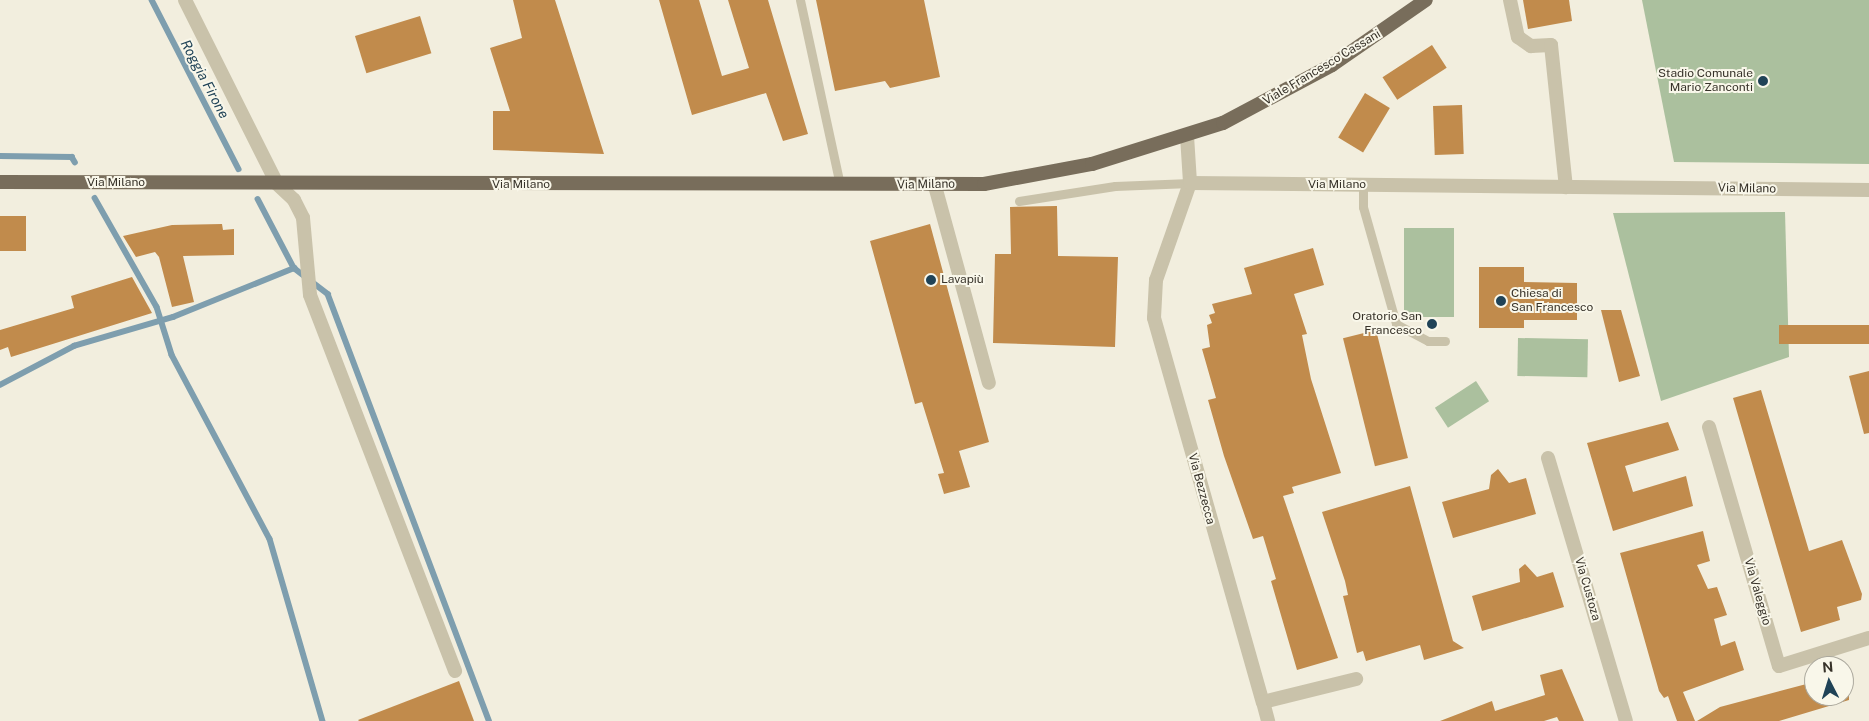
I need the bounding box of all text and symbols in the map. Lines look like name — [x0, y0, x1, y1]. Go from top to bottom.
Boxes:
street label: Viale Francesco Cassani — [1261, 27, 1383, 109]
water label: Roggia Firone — [177, 37, 233, 121]
place label: Stadio Comunale Mario Zanconti — [1658, 67, 1753, 95]
marker: Stadio Comunale Mario Zanconti — [1757, 75, 1769, 87]
street label: Via Milano — [87, 176, 145, 190]
street label: Via Milano — [897, 177, 955, 193]
street label: Via Milano — [492, 178, 550, 192]
street label: Via Milano — [1308, 178, 1366, 192]
street label: Via Milano — [1718, 181, 1776, 197]
place label: Lavapiù — [941, 273, 984, 287]
marker: Lavapiù — [925, 274, 937, 286]
place label: Chiesa di San Francesco — [1511, 287, 1593, 315]
marker: Chiesa di San Francesco — [1495, 295, 1507, 307]
place label: Oratorio San Francesco — [1352, 310, 1422, 338]
marker: Oratorio San Francesco — [1426, 318, 1438, 330]
street label: Via Bezzecca — [1185, 452, 1217, 526]
street label: Via Custoza — [1571, 556, 1603, 622]
street label: Via Valeggio — [1741, 557, 1773, 627]
north arrow — [1804, 656, 1854, 706]
text: N — [1822, 659, 1834, 676]

